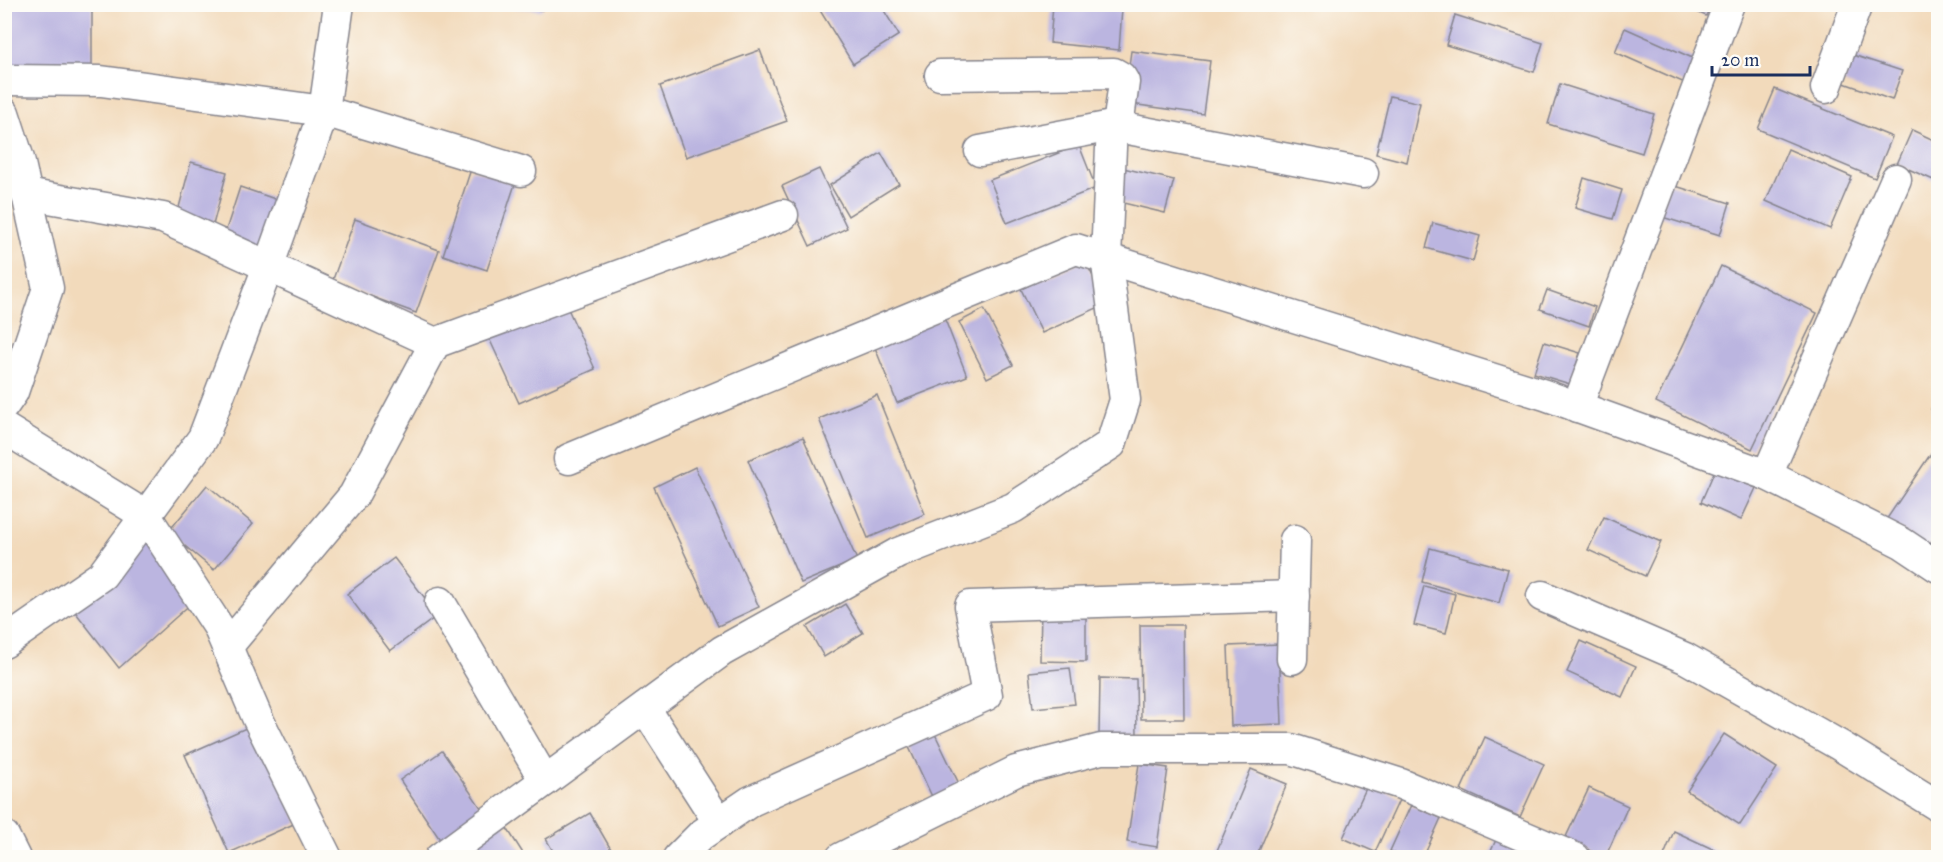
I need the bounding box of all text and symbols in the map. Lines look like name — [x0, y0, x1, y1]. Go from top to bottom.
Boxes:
scale bar — [1712, 39, 1810, 77]
text: 20 m — [1721, 49, 1759, 71]

